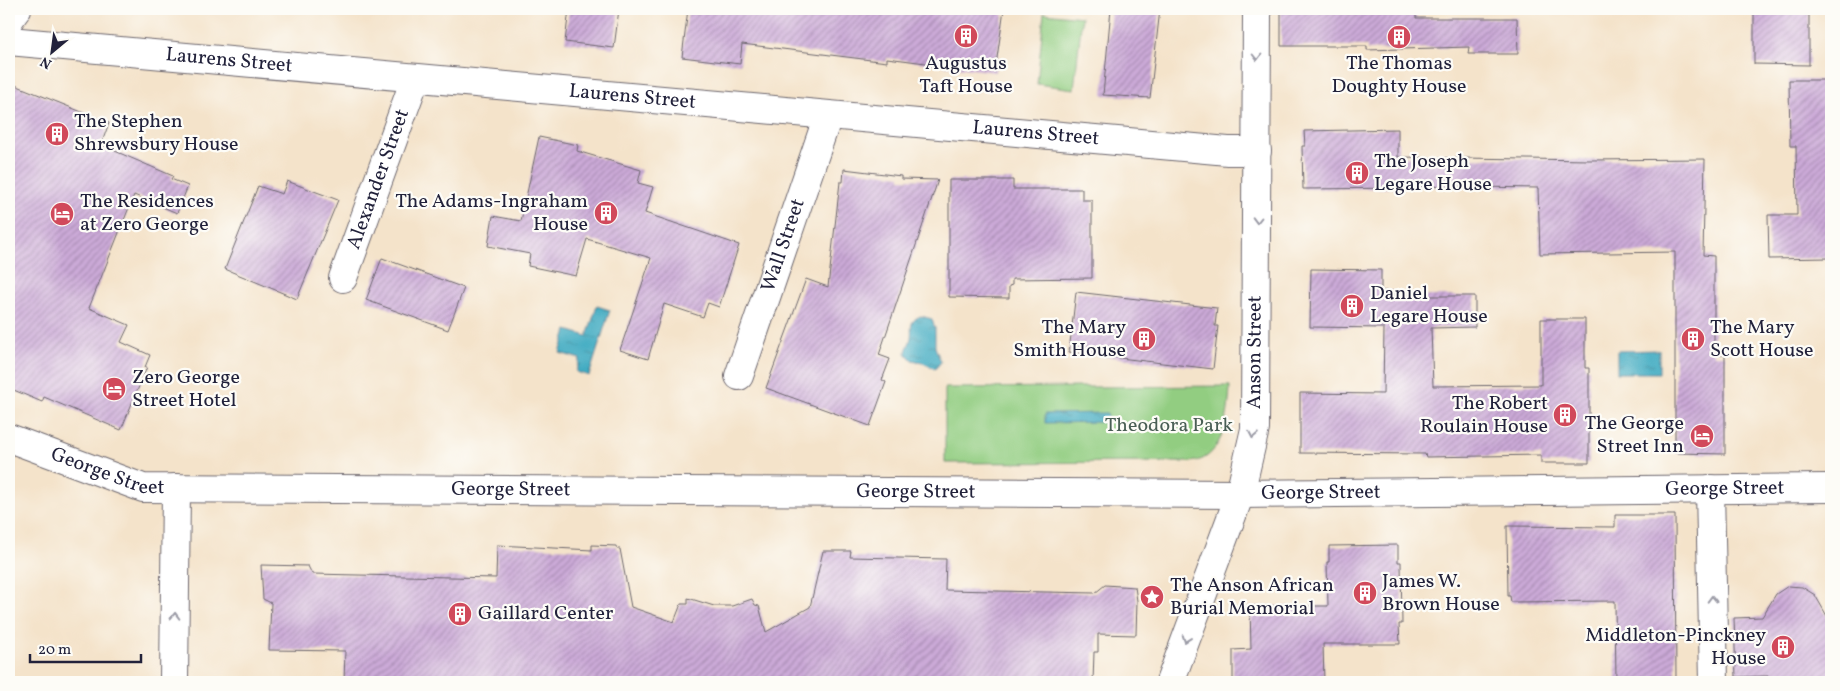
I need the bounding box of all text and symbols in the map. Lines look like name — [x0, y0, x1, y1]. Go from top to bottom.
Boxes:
building icon: Augustus Taft House — [953, 23, 979, 49]
building icon: The Thomas Doughty House — [1386, 24, 1412, 50]
north arrow — [28, 28, 78, 78]
street label: Laurens Street — [164, 41, 294, 81]
place label: Augustus Taft House — [919, 50, 1013, 101]
place label: The Thomas Doughty House — [1332, 50, 1466, 101]
text: N — [37, 51, 55, 73]
one-way arrow — [1252, 54, 1262, 62]
street label: Laurens Street — [568, 78, 697, 117]
street label: Alexander Street — [340, 105, 417, 253]
place label: The Stephen Shrewsbury House — [74, 108, 239, 159]
street label: Laurens Street — [971, 114, 1100, 153]
building icon: The Stephen Shrewsbury House — [44, 121, 70, 147]
place label: The Joseph Legare House — [1374, 148, 1492, 199]
building icon: The Joseph Legare House — [1344, 160, 1370, 186]
place label: The Residences at Zero George — [80, 188, 214, 239]
place label: The Adams-Ingraham House — [395, 188, 588, 239]
street label: Wall Street — [755, 195, 813, 296]
building icon: The Adams-Ingraham House — [593, 200, 619, 226]
hotel icon: The Residences at Zero George — [49, 201, 75, 227]
one-way arrow — [1252, 216, 1262, 224]
place label: Daniel Legare House — [1370, 280, 1488, 331]
building icon: Daniel Legare House — [1339, 293, 1365, 319]
street label: Anson Street — [1241, 295, 1270, 409]
place label: The Mary Smith House — [1013, 314, 1126, 365]
place label: The Mary Scott House — [1710, 314, 1813, 365]
building icon: The Mary Smith House — [1131, 326, 1157, 352]
building icon: The Mary Scott House — [1680, 326, 1706, 352]
place label: Zero George Street Hotel — [132, 364, 240, 415]
hotel icon: Zero George Street Hotel — [101, 376, 127, 402]
place label: The Robert Roulain House — [1420, 390, 1548, 441]
building icon: The Robert Roulain House — [1552, 402, 1578, 428]
place label: The George Street Inn — [1584, 410, 1684, 461]
park label: Theodora Park — [1105, 412, 1233, 440]
hotel icon: The George Street Inn — [1689, 423, 1715, 449]
one-way arrow — [1248, 430, 1259, 439]
street label: George Street — [47, 441, 165, 502]
street label: George Street — [1665, 474, 1785, 504]
street label: George Street — [451, 476, 571, 504]
street label: George Street — [856, 478, 976, 507]
street label: George Street — [1261, 479, 1381, 508]
place label: James W. Brown House — [1382, 568, 1500, 619]
place label: The Anson African Burial Memorial — [1170, 572, 1334, 623]
building icon: James W. Brown House — [1352, 580, 1378, 606]
place icon: The Anson African Burial Memorial — [1139, 584, 1165, 610]
one-way arrow — [1707, 594, 1717, 602]
place label: Gaillard Center — [478, 600, 613, 628]
building icon: Gaillard Center — [447, 601, 473, 627]
one-way arrow — [170, 612, 180, 620]
place label: Middleton-Pinckney House — [1585, 622, 1766, 673]
scale bar — [30, 631, 141, 663]
one-way arrow — [1182, 634, 1192, 643]
building icon: Middleton-Pinckney House — [1770, 634, 1796, 660]
text: 20 m — [38, 640, 71, 661]

